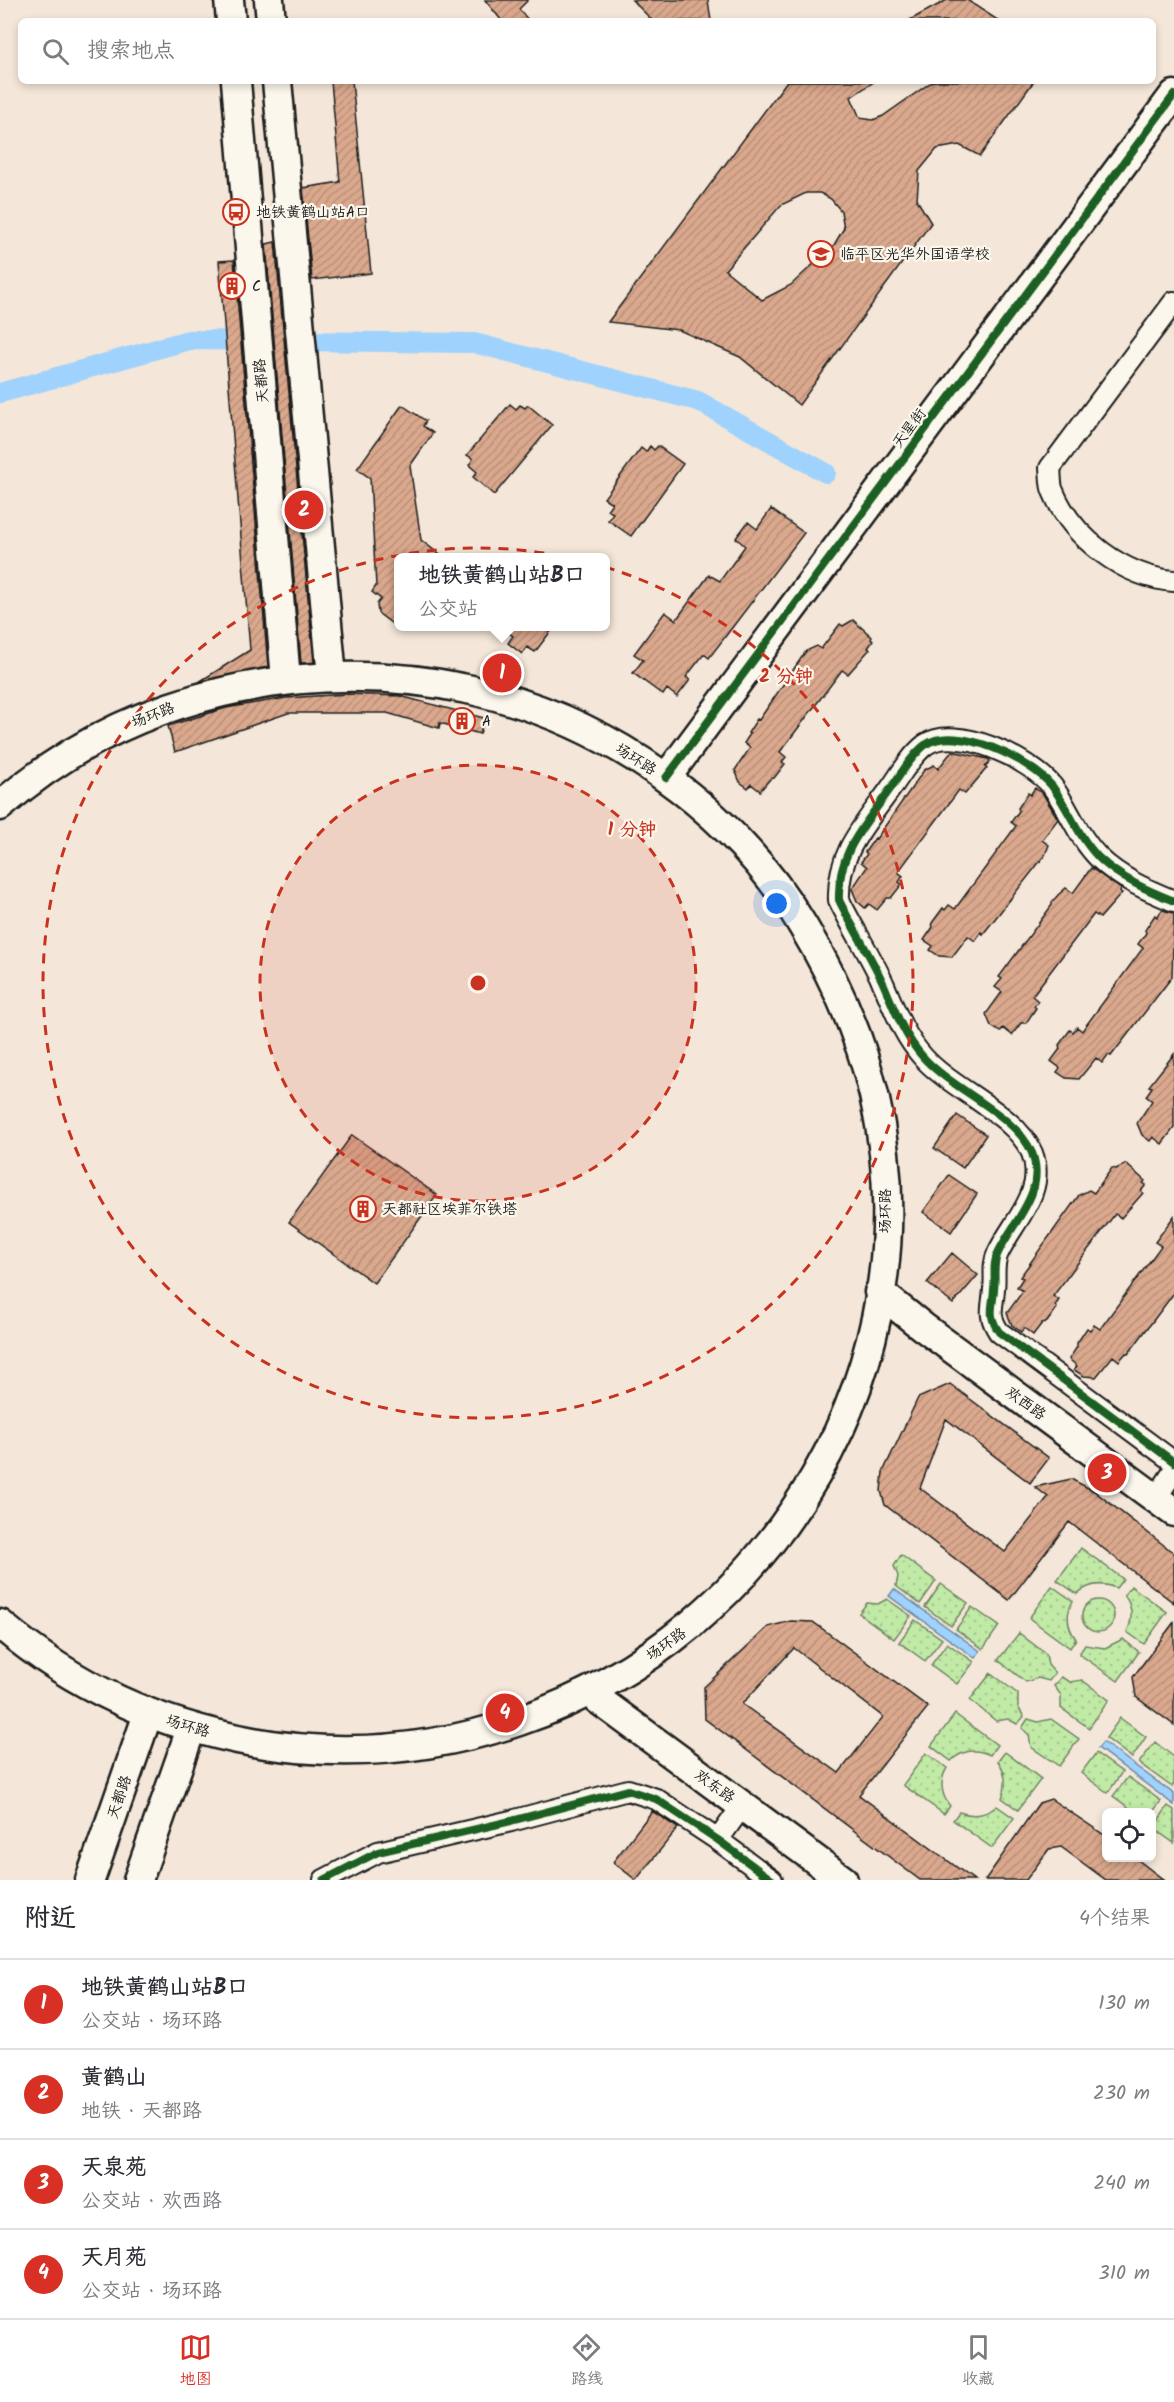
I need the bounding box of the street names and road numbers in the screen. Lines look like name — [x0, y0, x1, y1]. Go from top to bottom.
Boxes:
street label: 天都路 — [248, 357, 276, 404]
street label: 天星街 — [887, 403, 933, 454]
street label: 场环路 — [128, 696, 179, 735]
street label: 场环路 — [610, 738, 661, 782]
street label: 场环路 — [874, 1188, 898, 1234]
street label: 欢西路 — [1000, 1381, 1051, 1427]
street label: 场环路 — [641, 1622, 692, 1668]
street label: 场环路 — [163, 1709, 213, 1745]
street label: 欢东路 — [689, 1764, 740, 1810]
street label: 天都路 — [101, 1772, 139, 1823]

